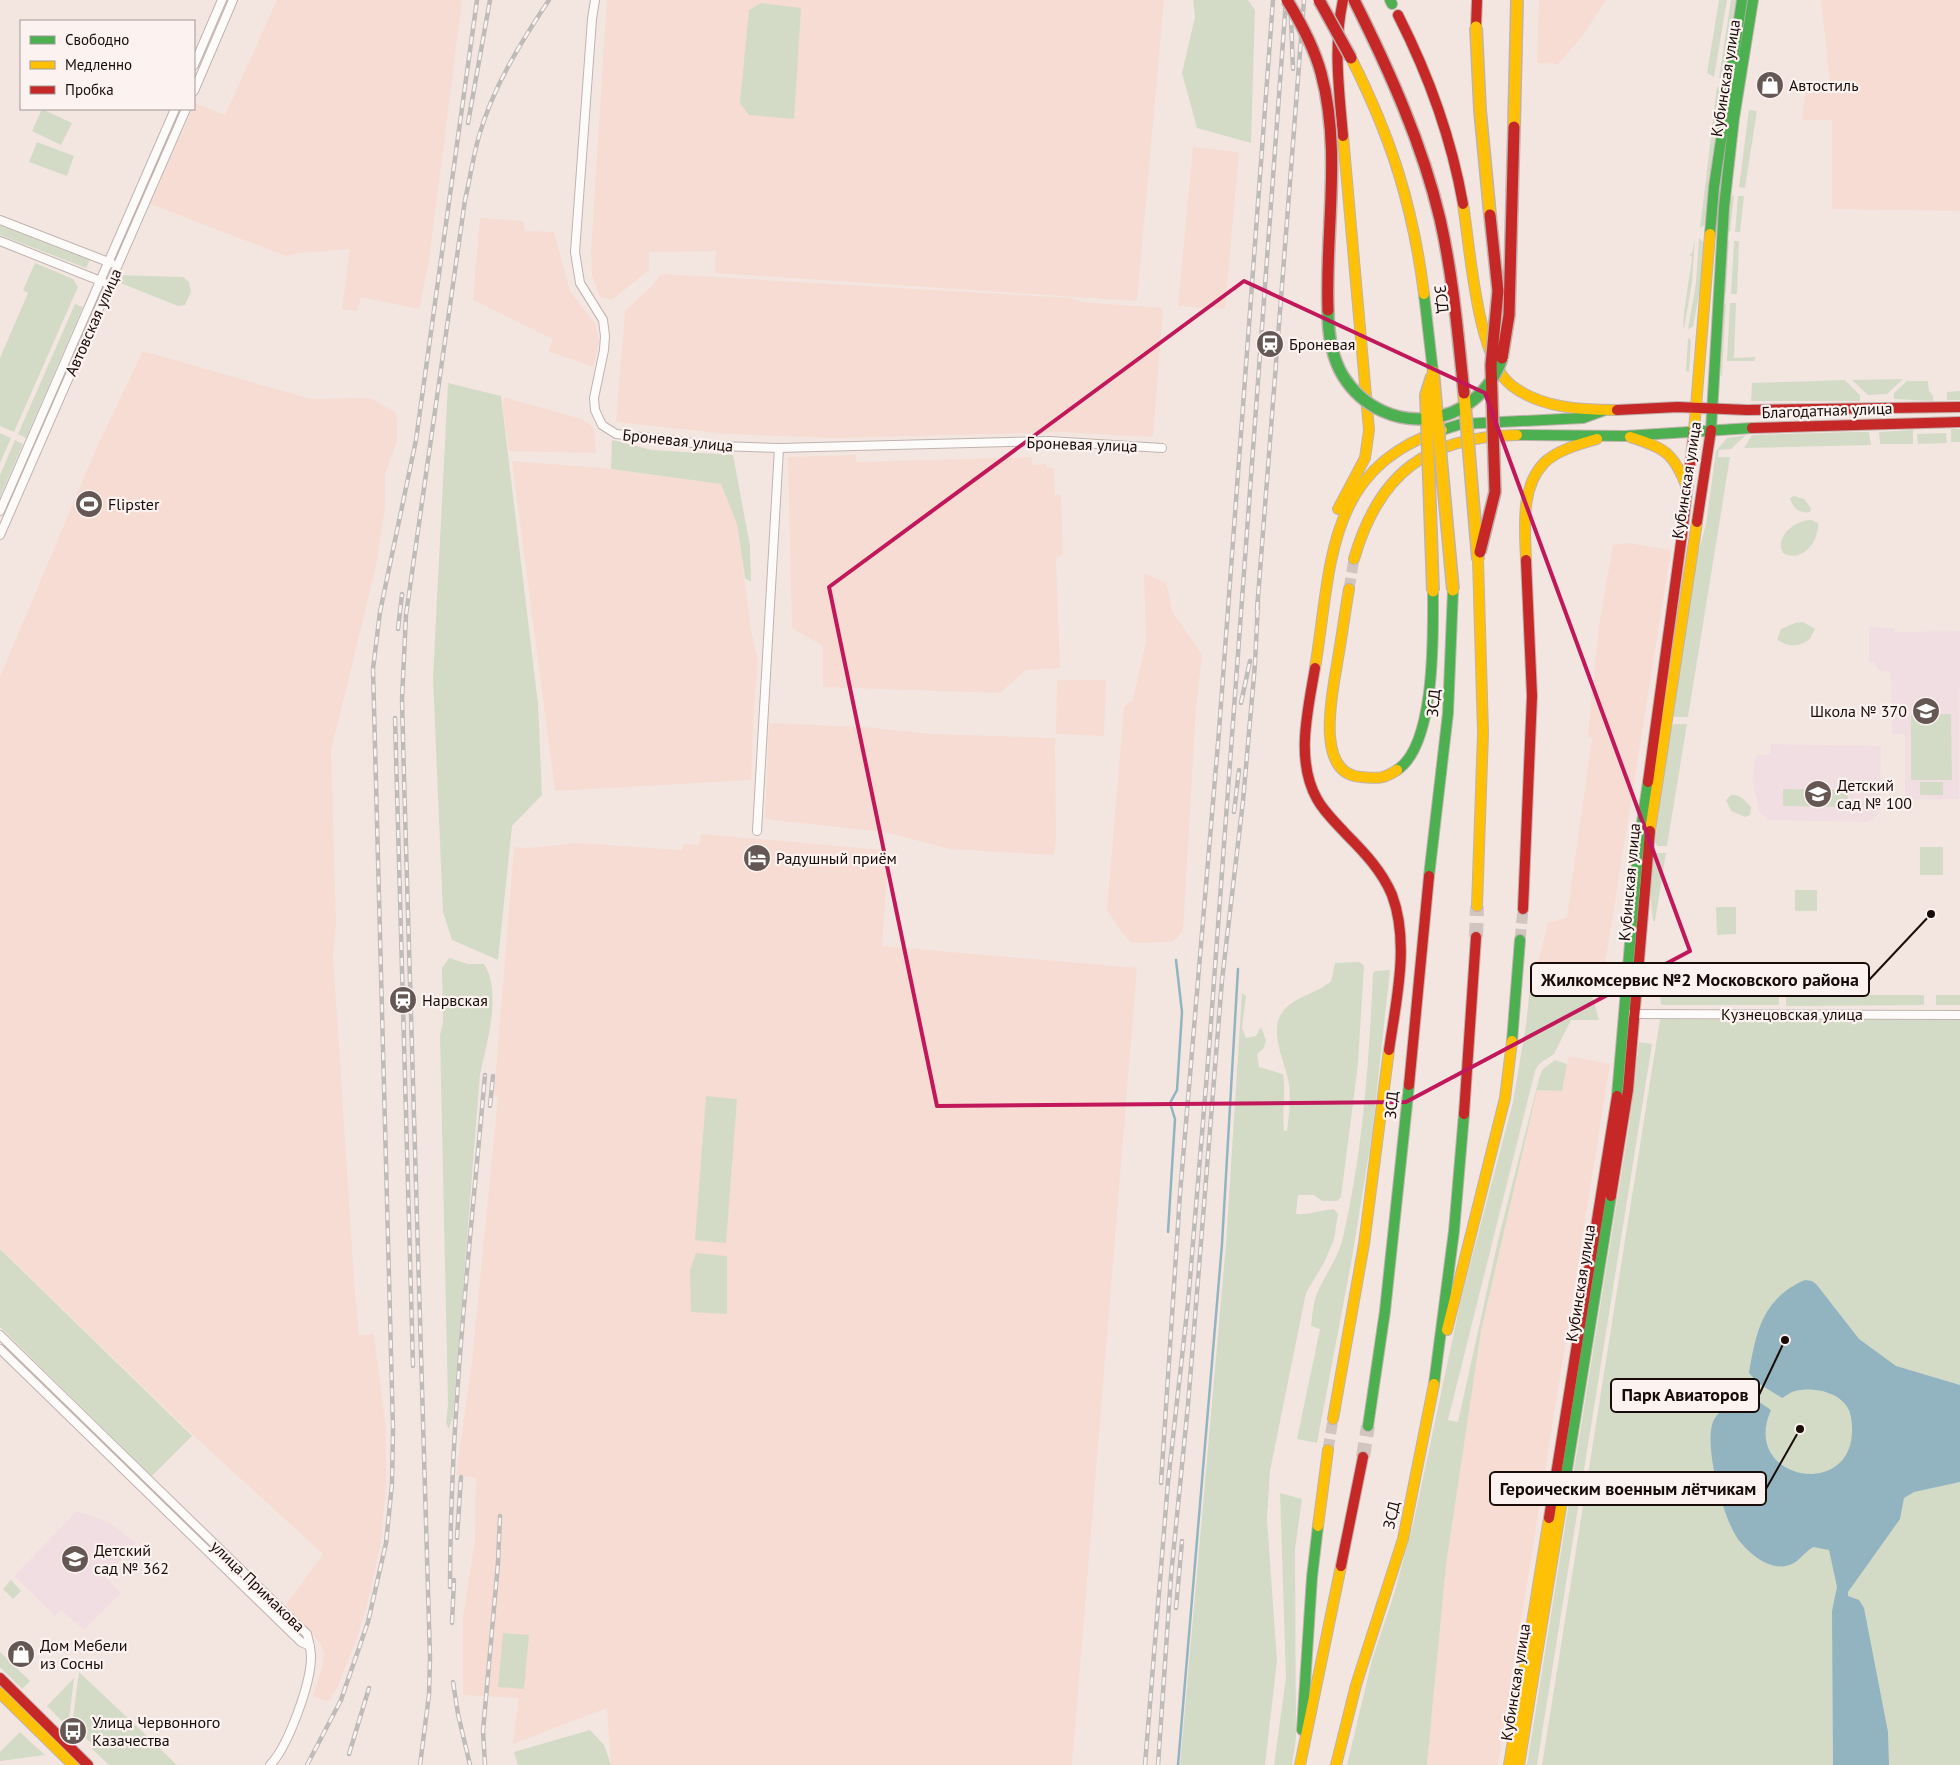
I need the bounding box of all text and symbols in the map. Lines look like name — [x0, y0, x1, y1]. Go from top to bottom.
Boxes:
street label: Кубинская улица — [1706, 18, 1744, 138]
legend — [20, 20, 195, 110]
text: Свободно — [65, 30, 129, 49]
text: Медленно — [65, 55, 132, 74]
shop icon: Автостиль — [1755, 70, 1785, 100]
place label: Автостиль — [1789, 75, 1859, 95]
text: Пробка — [65, 80, 114, 99]
street label: Автовская улица — [60, 265, 126, 379]
street label: ЗСД — [1430, 284, 1454, 314]
station icon: Броневая — [1255, 329, 1285, 359]
place label: Броневая — [1289, 334, 1355, 354]
street label: Благодатная улица — [1761, 398, 1893, 422]
street label: Кубинская улица — [1667, 420, 1705, 540]
street label: Броневая улица — [622, 424, 734, 456]
street label: Броневая улица — [1026, 432, 1138, 456]
sports icon: Flipster — [74, 489, 104, 519]
place label: Flipster — [108, 494, 160, 514]
street label: ЗСД — [1422, 688, 1444, 718]
school or university icon: Школа № 370 — [1911, 696, 1941, 726]
place label: Школа № 370 — [1810, 701, 1907, 721]
place label: Детский сад № 100 — [1837, 775, 1912, 813]
school or university icon: Детский сад № 100 — [1803, 779, 1833, 809]
street label: Кубинская улица — [1614, 822, 1644, 942]
hotel icon: Радушный приём — [742, 843, 772, 873]
place label: Радушный приём — [776, 848, 897, 868]
callout: Жилкомсервис №2 Московского района — [1531, 963, 1869, 996]
text: Жилкомсервис №2 Московского района — [1540, 968, 1859, 991]
station icon: Нарвская — [388, 985, 418, 1015]
place label: Нарвская — [422, 990, 488, 1010]
street label: Кузнецовская улица — [1721, 1004, 1863, 1024]
street label: ЗСД — [1380, 1090, 1402, 1120]
street label: Кубинская улица — [1561, 1223, 1599, 1343]
callout: Парк Авиаторов — [1611, 1379, 1759, 1412]
text: Парк Авиаторов — [1621, 1383, 1749, 1406]
callout: Героическим военным лётчикам — [1490, 1472, 1766, 1505]
text: Героическим военным лётчикам — [1500, 1477, 1756, 1500]
street label: ЗСД — [1378, 1499, 1404, 1531]
street label: улица Примакова — [207, 1536, 309, 1636]
place label: Детский сад № 362 — [94, 1540, 169, 1578]
school or university icon: Детский сад № 362 — [60, 1544, 90, 1574]
street label: Кубинская улица — [1496, 1622, 1534, 1742]
place label: Дом Мебели из Сосны — [40, 1635, 127, 1673]
shop icon: Дом Мебели из Сосны — [6, 1639, 36, 1669]
place label: Улица Червонного Казачества — [92, 1712, 220, 1750]
bus stop icon: Улица Червонного Казачества — [58, 1716, 88, 1746]

